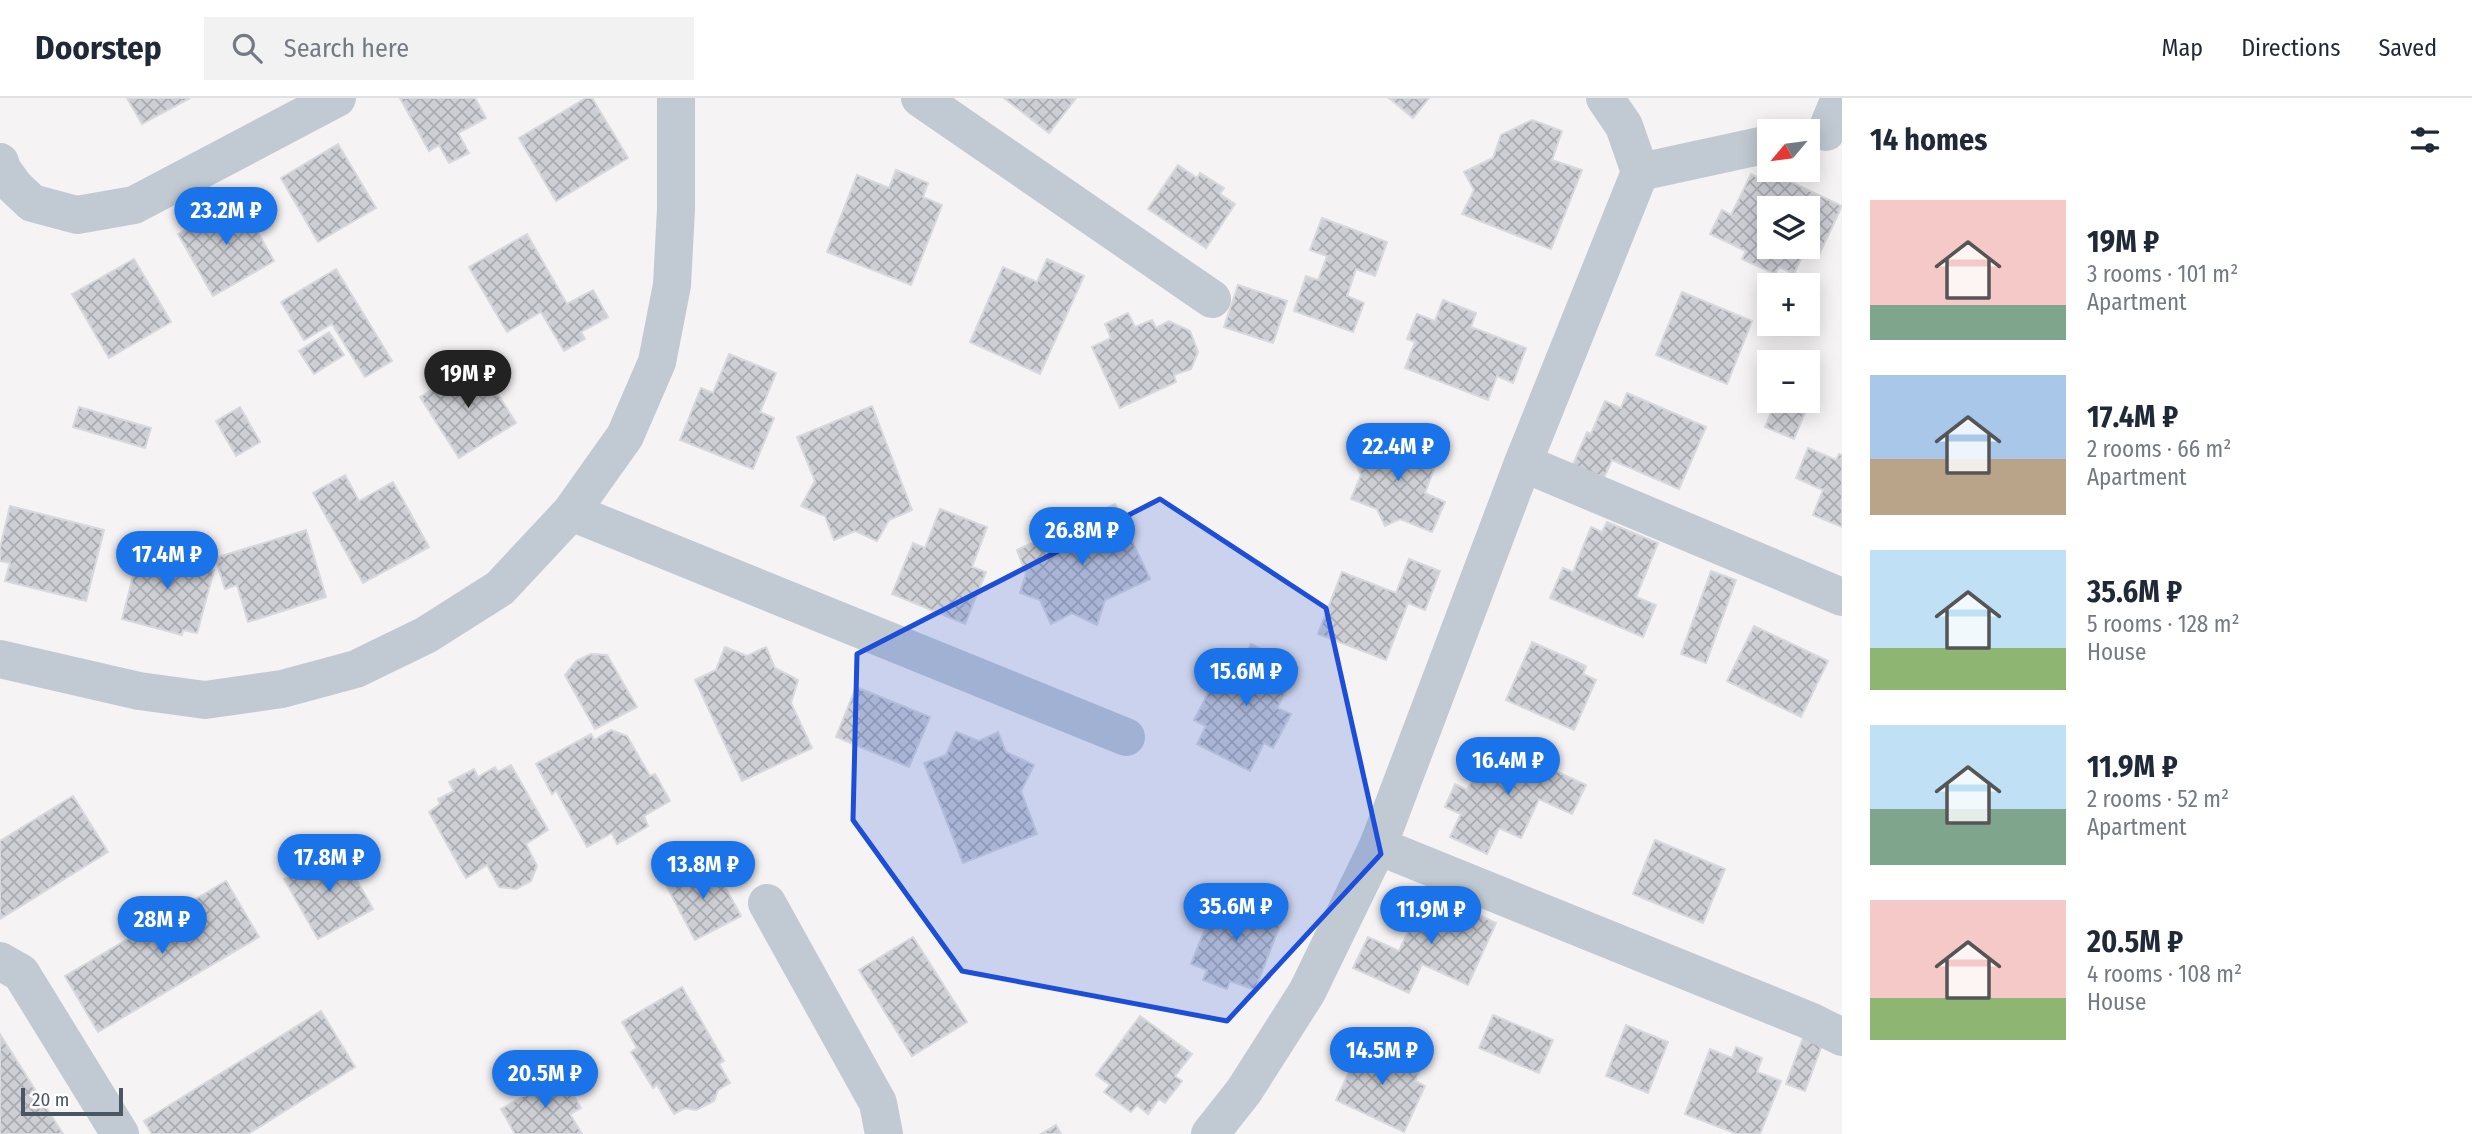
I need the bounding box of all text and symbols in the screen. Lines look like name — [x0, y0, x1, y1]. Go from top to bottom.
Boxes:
search box — [204, 17, 694, 80]
text: Doorstep — [35, 28, 162, 68]
icon: search — [228, 29, 266, 67]
text: Search here — [284, 33, 409, 64]
text: Map — [2162, 34, 2203, 62]
text: Directions — [2241, 34, 2340, 62]
text: Saved — [2378, 34, 2437, 62]
north arrow — [1757, 119, 1820, 182]
map controls — [1757, 119, 1820, 413]
icon: filters — [2406, 121, 2444, 159]
text: 14 homes — [1870, 122, 1987, 158]
pin: 23.2M ₽ — [161, 188, 291, 247]
text: 23.2M ₽ — [190, 196, 262, 224]
button: layers — [1757, 196, 1820, 259]
text: 19M ₽ — [2087, 224, 2159, 260]
icon: home — [1926, 228, 2010, 312]
text: 3 rooms · 101 m² — [2087, 260, 2238, 288]
button: + — [1757, 273, 1820, 336]
text: Apartment — [2087, 288, 2187, 316]
pin: 19M ₽ — [419, 350, 517, 410]
button: − — [1757, 350, 1820, 413]
text: 19M ₽ — [440, 359, 496, 387]
text: 17.4M ₽ — [2087, 399, 2178, 435]
icon: home — [1926, 403, 2010, 487]
pin: 22.4M ₽ — [1333, 424, 1463, 483]
text: 22.4M ₽ — [1362, 432, 1434, 460]
text: 2 rooms · 66 m² — [2087, 435, 2231, 463]
text: Apartment — [2087, 463, 2187, 491]
pin: 26.8M ₽ — [1017, 508, 1147, 567]
text: 26.8M ₽ — [1045, 516, 1119, 544]
pin: 17.4M ₽ — [102, 532, 232, 591]
text: 17.4M ₽ — [132, 540, 202, 568]
text: 35.6M ₽ — [2087, 574, 2182, 610]
icon: home — [1926, 578, 2010, 662]
text: 5 rooms · 128 m² — [2087, 610, 2240, 638]
text: House — [2087, 638, 2146, 666]
pin: 15.6M ₽ — [1181, 648, 1311, 708]
text: 15.6M ₽ — [1210, 657, 1282, 685]
pin: 16.4M ₽ — [1443, 738, 1573, 797]
text: 16.4M ₽ — [1472, 746, 1544, 774]
text: 11.9M ₽ — [2087, 749, 2178, 785]
icon: home — [1926, 753, 2010, 837]
text: 2 rooms · 52 m² — [2087, 785, 2229, 813]
text: Apartment — [2087, 813, 2187, 841]
pin: 17.8M ₽ — [264, 834, 394, 894]
pin: 13.8M ₽ — [638, 842, 768, 901]
text: 17.8M ₽ — [294, 843, 364, 871]
text: 13.8M ₽ — [667, 850, 739, 878]
pin: 35.6M ₽ — [1171, 884, 1301, 943]
pin: 11.9M ₽ — [1366, 886, 1496, 946]
text: 35.6M ₽ — [1199, 892, 1273, 920]
text: 11.9M ₽ — [1396, 895, 1466, 923]
pin: 28M ₽ — [113, 896, 211, 956]
text: 28M ₽ — [134, 905, 190, 933]
text: 20.5M ₽ — [2087, 924, 2183, 960]
icon: home — [1926, 928, 2010, 1012]
text: 4 rooms · 108 m² — [2087, 960, 2242, 988]
text: House — [2087, 988, 2146, 1016]
pin: 14.5M ₽ — [1317, 1028, 1447, 1087]
text: 14.5M ₽ — [1346, 1036, 1418, 1064]
pin: 20.5M ₽ — [480, 1051, 610, 1110]
text: 20.5M ₽ — [508, 1059, 582, 1087]
scale bar — [21, 1085, 122, 1117]
text: 20 m — [32, 1088, 69, 1111]

